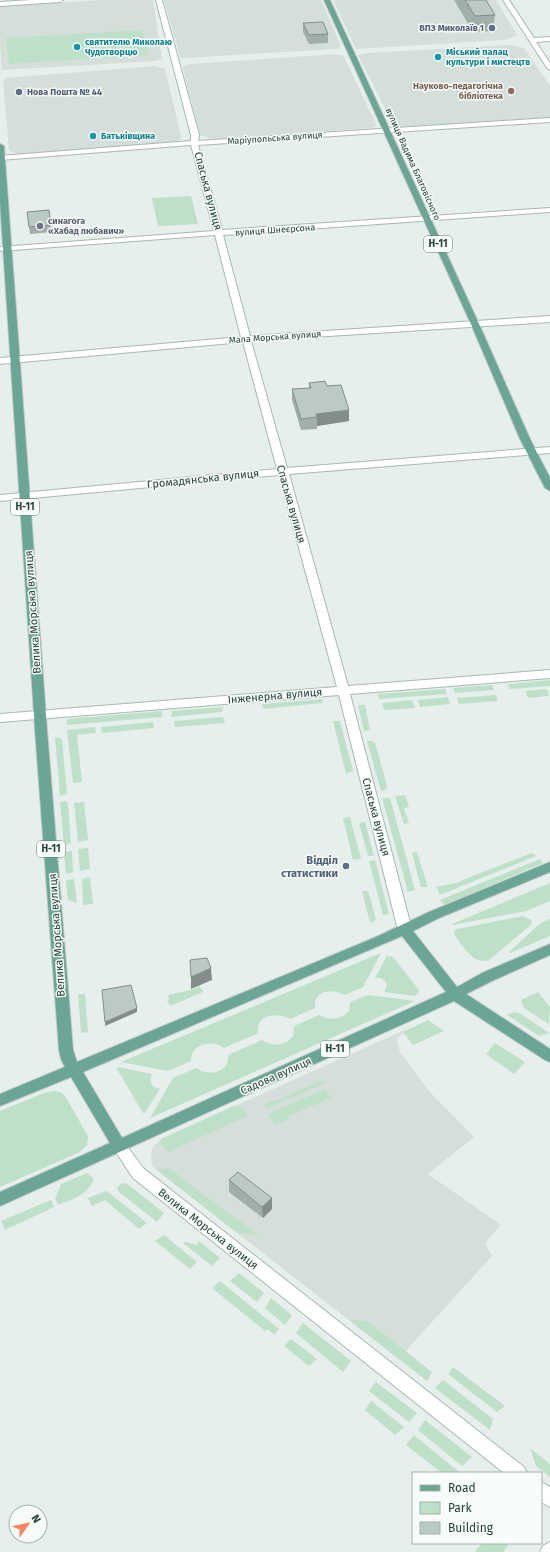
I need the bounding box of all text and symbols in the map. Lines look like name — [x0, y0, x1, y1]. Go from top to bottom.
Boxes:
place label: ВПЗ Миколаїв 1 — [419, 23, 484, 33]
marker: ВПЗ Миколаїв 1 — [487, 23, 497, 33]
place label: святителю Миколаю Чудотворцю — [85, 37, 172, 57]
marker: святителю Миколаю Чудотворцю — [72, 42, 82, 52]
place label: Міський палац культури і мистецтв — [446, 47, 530, 67]
marker: Міський палац культури і мистецтв — [433, 52, 443, 62]
place label: Науково-педагогічна бібліотека — [413, 81, 503, 101]
marker: Науково-педагогічна бібліотека — [506, 86, 516, 96]
marker: Нова Пошта № 44 — [14, 87, 24, 97]
place label: Нова Пошта № 44 — [27, 87, 102, 97]
street label: вулиця Вадима Благовісного — [384, 106, 442, 222]
street label: Маріупольська вулиця — [227, 130, 323, 146]
marker: Батьківщина — [88, 131, 98, 141]
place label: Батьківщина — [101, 131, 155, 141]
street label: Спаська вулиця — [191, 150, 225, 232]
place label: синагога «Хабад любавич» — [48, 216, 125, 236]
marker: синагога «Хабад любавич» — [35, 221, 45, 231]
street label: вулиця Шнеєрсона — [235, 222, 316, 238]
road number: Н-11 — [424, 236, 452, 252]
street label: Мала Морська вулиця — [228, 329, 322, 345]
street label: Спаська вулиця — [274, 463, 308, 545]
street label: Громадянська вулиця — [146, 467, 260, 491]
road number: Н-11 — [11, 499, 39, 515]
street label: Велика Морська вулиця — [22, 550, 44, 674]
street label: Інженерна вулиця — [227, 685, 323, 707]
street label: Спаська вулиця — [359, 776, 393, 858]
road number: Н-11 — [37, 841, 65, 857]
place label: Відділ статистики — [281, 854, 338, 880]
marker: Відділ статистики — [341, 861, 351, 871]
street label: Велика Морська вулиця — [46, 873, 68, 997]
road number: Н-11 — [321, 1041, 349, 1057]
street label: Садова вулиця — [238, 1055, 314, 1097]
street label: Велика Морська вулиця — [155, 1186, 261, 1272]
legend — [412, 1472, 542, 1544]
text: Road — [448, 1481, 476, 1495]
text: Park — [448, 1501, 472, 1515]
north arrow — [8, 1504, 48, 1544]
text: N — [29, 1512, 43, 1525]
text: Building — [448, 1521, 494, 1535]

